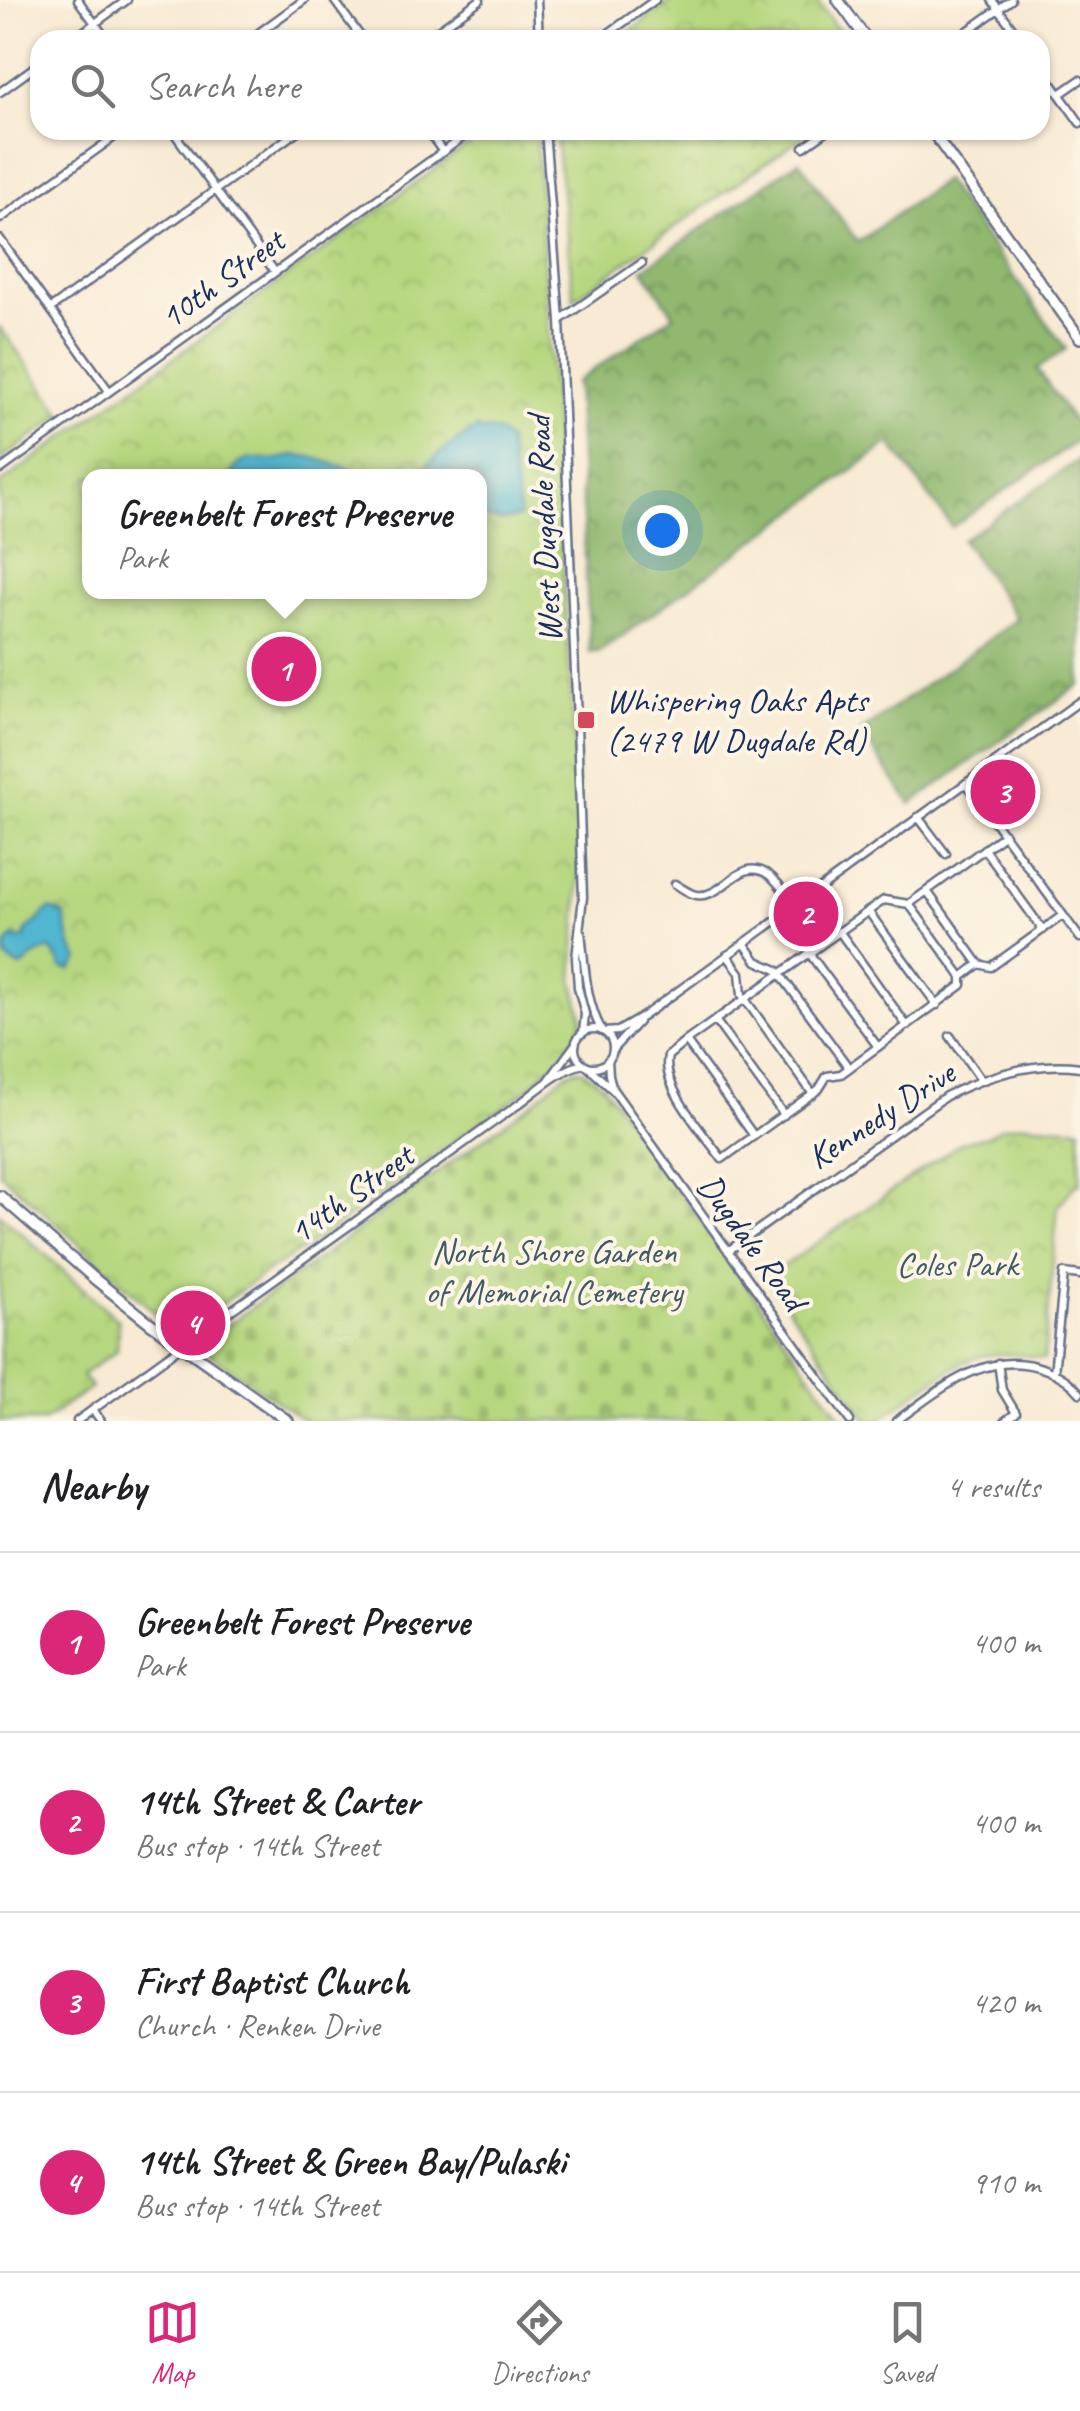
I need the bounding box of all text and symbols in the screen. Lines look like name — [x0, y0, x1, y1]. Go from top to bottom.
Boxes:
search box — [30, 30, 1050, 140]
icon: search — [65, 58, 120, 113]
text: Search here — [145, 62, 300, 109]
street label: 10th Street — [151, 217, 296, 339]
street label: West Dugdale Road — [515, 409, 572, 644]
popup — [82, 469, 487, 599]
text: Greenbelt Forest Preserve — [117, 490, 452, 537]
your location — [637, 505, 688, 556]
text: Park — [117, 537, 168, 578]
pin: 1 — [252, 632, 316, 706]
place label: Whispering Oaks Apts (2479 W Dugdale Rd) — [606, 678, 871, 763]
marker: Whispering Oaks Apts (2479 W Dugdale Rd) — [575, 709, 597, 731]
pin: 3 — [970, 754, 1036, 830]
pin: 2 — [774, 876, 838, 952]
street label: Kennedy Drive — [799, 1049, 965, 1179]
street label: 14th Street — [280, 1132, 425, 1254]
street label: Dugdale Road — [687, 1165, 820, 1323]
park label: North Shore Garden of Memorial Cemetery — [425, 1229, 685, 1314]
park label: Coles Park — [896, 1242, 1021, 1287]
pin: 4 — [160, 1286, 226, 1360]
text: Nearby — [40, 1460, 146, 1513]
text: 4 results — [946, 1466, 1040, 1507]
text: Greenbelt Forest Preserve — [135, 1598, 470, 1645]
text: 1 — [65, 1622, 80, 1663]
text: 400 m — [971, 1622, 1040, 1663]
text: Park — [135, 1645, 186, 1686]
text: 14th Street & Carter — [135, 1778, 419, 1825]
text: 2 — [65, 1802, 80, 1843]
text: 400 m — [971, 1802, 1040, 1843]
text: Bus stop · 14th Street — [135, 1825, 379, 1866]
text: First Baptist Church — [135, 1958, 409, 2005]
text: 3 — [65, 1982, 80, 2023]
text: 420 m — [971, 1982, 1040, 2023]
text: Church · Renken Drive — [135, 2005, 380, 2046]
text: 14th Street & Green Bay/Pulaski — [135, 2138, 566, 2185]
text: 4 — [65, 2162, 80, 2203]
text: 910 m — [971, 2162, 1040, 2203]
text: Bus stop · 14th Street — [135, 2185, 379, 2226]
tab: Map — [145, 2295, 200, 2390]
tab: Directions — [491, 2295, 589, 2390]
tab: Saved — [880, 2295, 935, 2390]

